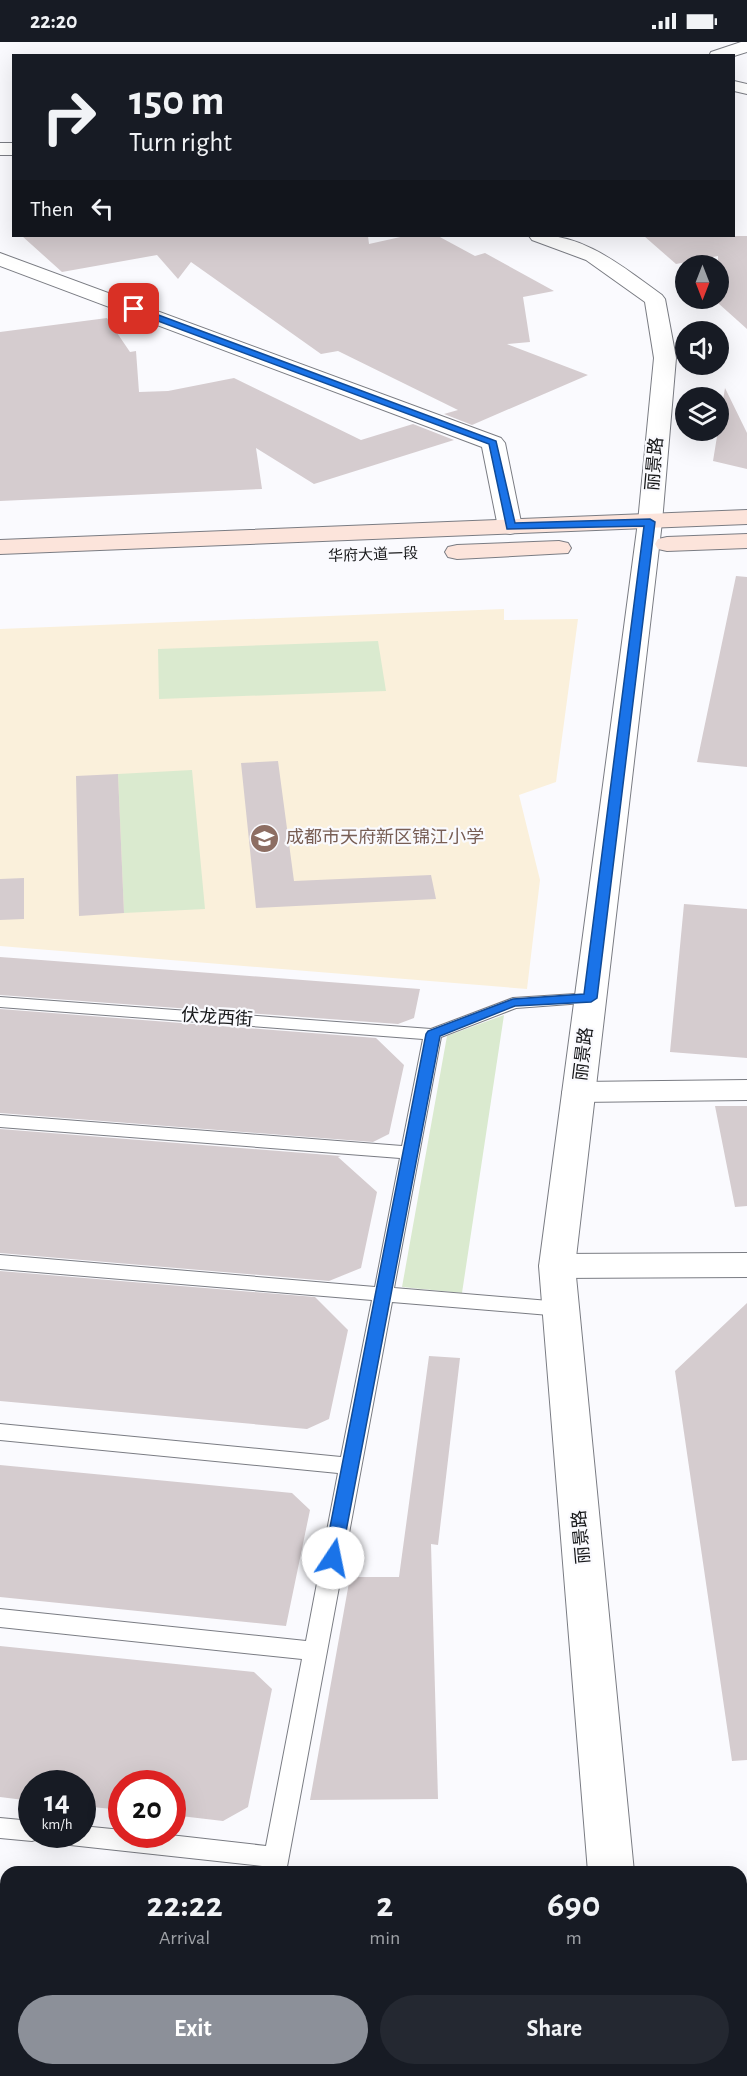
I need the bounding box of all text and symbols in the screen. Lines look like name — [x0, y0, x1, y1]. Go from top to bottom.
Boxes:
text: 22:20 — [30, 10, 78, 32]
icon: right — [30, 78, 108, 156]
text: 150 m — [129, 80, 224, 122]
text: Turn right — [129, 129, 232, 156]
icon: left — [86, 192, 119, 225]
text: Then — [30, 198, 74, 220]
north arrow — [675, 255, 729, 309]
map controls — [675, 255, 729, 441]
pin — [108, 283, 159, 334]
icon: arrive — [117, 292, 150, 325]
button: sound — [675, 321, 729, 375]
button: layers — [675, 387, 729, 441]
street label: 丽景路 — [642, 436, 666, 492]
street label: 华府大道一段 — [328, 544, 418, 564]
school or university icon: 成都市天府新区锦江小学 — [249, 822, 281, 854]
place label: 成都市天府新区锦江小学 — [286, 827, 484, 847]
street label: 伏龙西街 — [180, 1005, 254, 1029]
street label: 丽景路 — [570, 1026, 596, 1082]
street label: 丽景路 — [569, 1509, 593, 1565]
position arrow — [301, 1526, 365, 1590]
speed limit sign: 20 — [108, 1770, 186, 1848]
text: 14 — [44, 1787, 70, 1817]
text: km/h — [42, 1817, 72, 1832]
text: 22:22 — [147, 1887, 223, 1923]
text: 2 — [376, 1887, 393, 1923]
text: 690 — [547, 1887, 600, 1923]
text: Arrival — [159, 1928, 210, 1948]
text: min — [369, 1928, 400, 1948]
text: m — [566, 1928, 582, 1948]
button: Exit — [18, 1995, 368, 2064]
button: Share — [380, 1995, 729, 2064]

